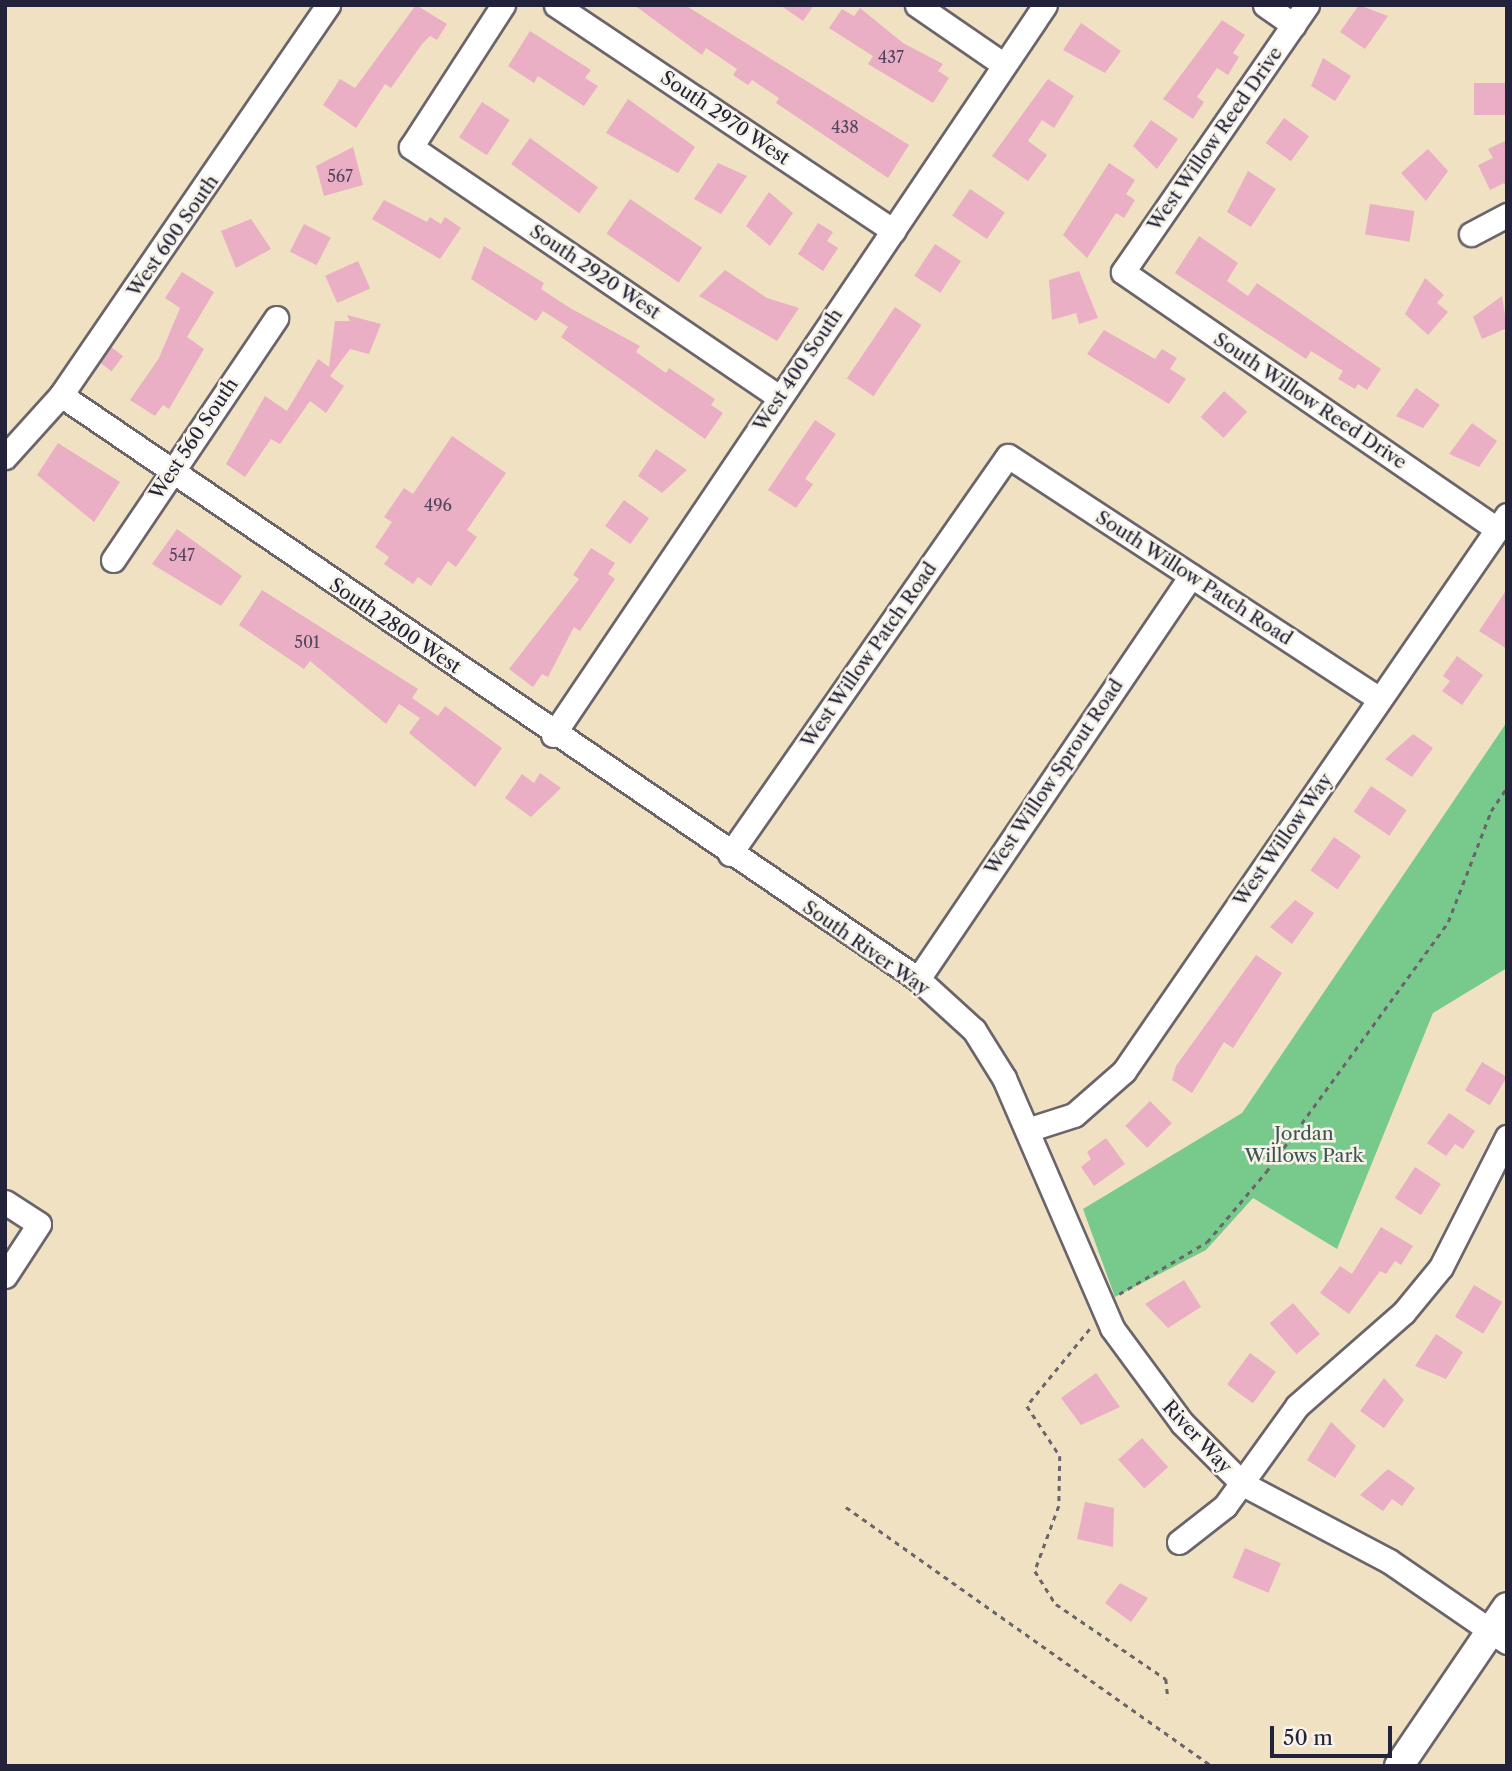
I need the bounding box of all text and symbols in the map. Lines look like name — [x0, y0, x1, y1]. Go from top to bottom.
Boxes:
street label: West Willow Reed Drive — [1142, 42, 1288, 236]
house number: 437 — [878, 47, 904, 67]
street label: South 2970 West — [656, 66, 794, 170]
house number: 438 — [831, 117, 859, 137]
house number: 567 — [327, 166, 353, 186]
street label: West 600 South — [123, 171, 223, 301]
street label: South 2920 West — [525, 220, 665, 324]
street label: West 400 South — [748, 304, 848, 436]
street label: South Willow Reed Drive — [1209, 327, 1411, 475]
street label: West 560 South — [145, 374, 243, 504]
house number: 496 — [424, 495, 452, 515]
street label: South Willow Patch Road — [1091, 506, 1297, 650]
house number: 547 — [169, 545, 195, 565]
street label: West Willow Patch Road — [796, 557, 942, 753]
street label: South 2800 West — [325, 573, 465, 679]
house number: 501 — [294, 632, 320, 652]
street label: West Willow Sprout Road — [980, 674, 1128, 880]
street label: West Willow Way — [1228, 768, 1338, 912]
street label: South River Way — [798, 895, 934, 1001]
park label: Jordan Willows Park — [1245, 1123, 1363, 1167]
street label: River Way — [1157, 1396, 1237, 1478]
scale bar — [1274, 1712, 1396, 1756]
text: 50 m — [1283, 1725, 1333, 1750]

